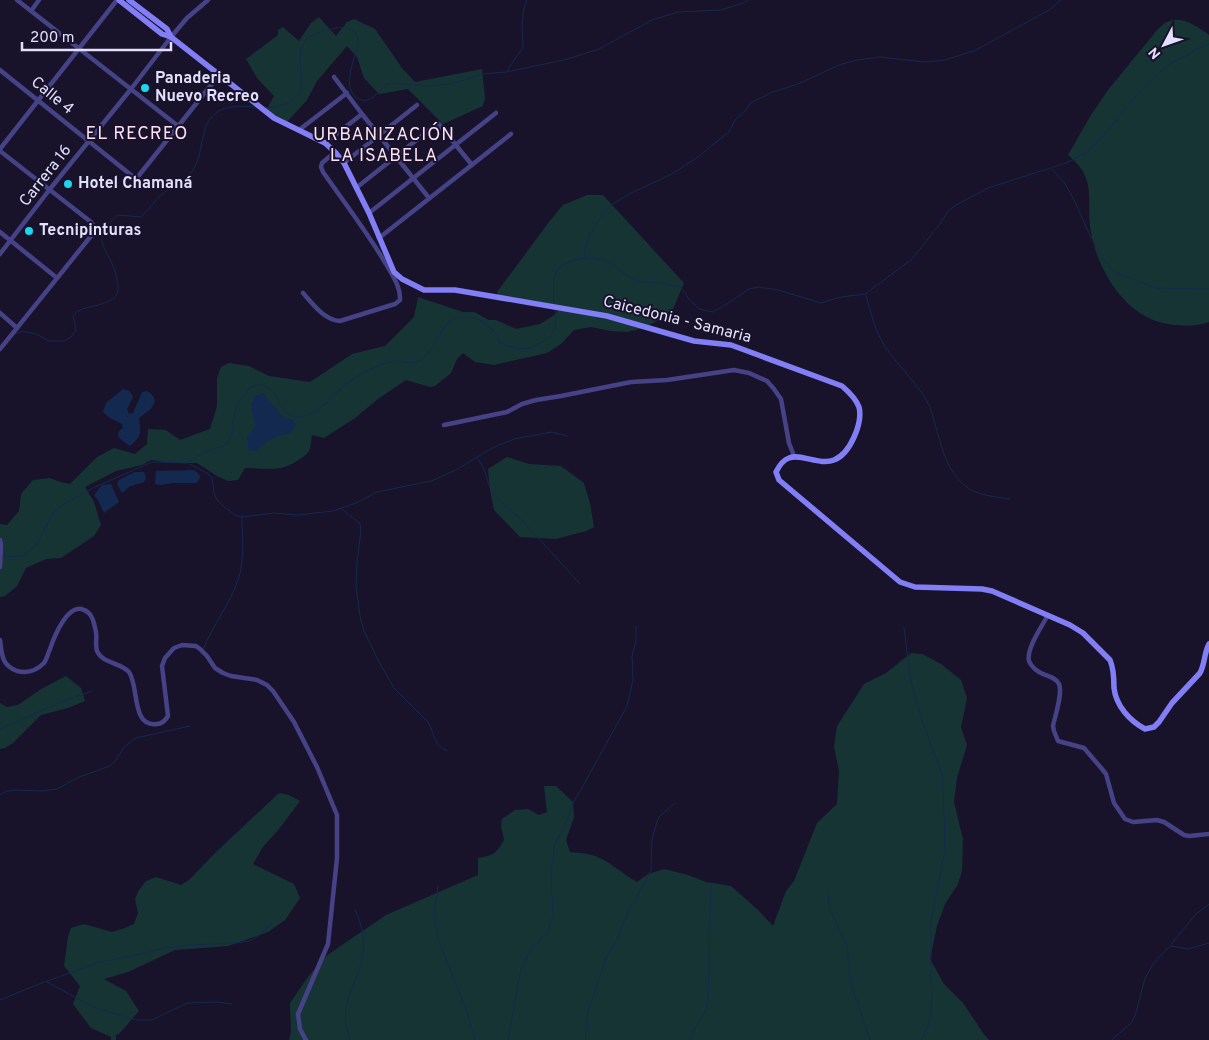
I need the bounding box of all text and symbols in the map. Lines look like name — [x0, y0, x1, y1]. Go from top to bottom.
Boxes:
scale bar — [22, 20, 171, 52]
north arrow — [1139, 20, 1189, 70]
text: 200 m — [30, 29, 75, 48]
text: N — [1146, 43, 1165, 62]
place label: Panaderia Nuevo Recreo — [155, 69, 259, 107]
street label: Calle 4 — [26, 73, 78, 119]
marker: Panaderia Nuevo Recreo — [139, 82, 151, 94]
district label: URBANIZACIÓN LA ISABELA — [313, 122, 455, 168]
district label: EL RECREO — [86, 123, 188, 146]
street label: Carrera 16 — [16, 141, 76, 211]
place label: Hotel Chamaná — [78, 174, 192, 194]
marker: Hotel Chamaná — [62, 178, 74, 190]
place label: Tecnipinturas — [39, 221, 141, 241]
marker: Tecnipinturas — [23, 225, 35, 237]
street label: Caicedonia - Samaria — [601, 292, 753, 348]

